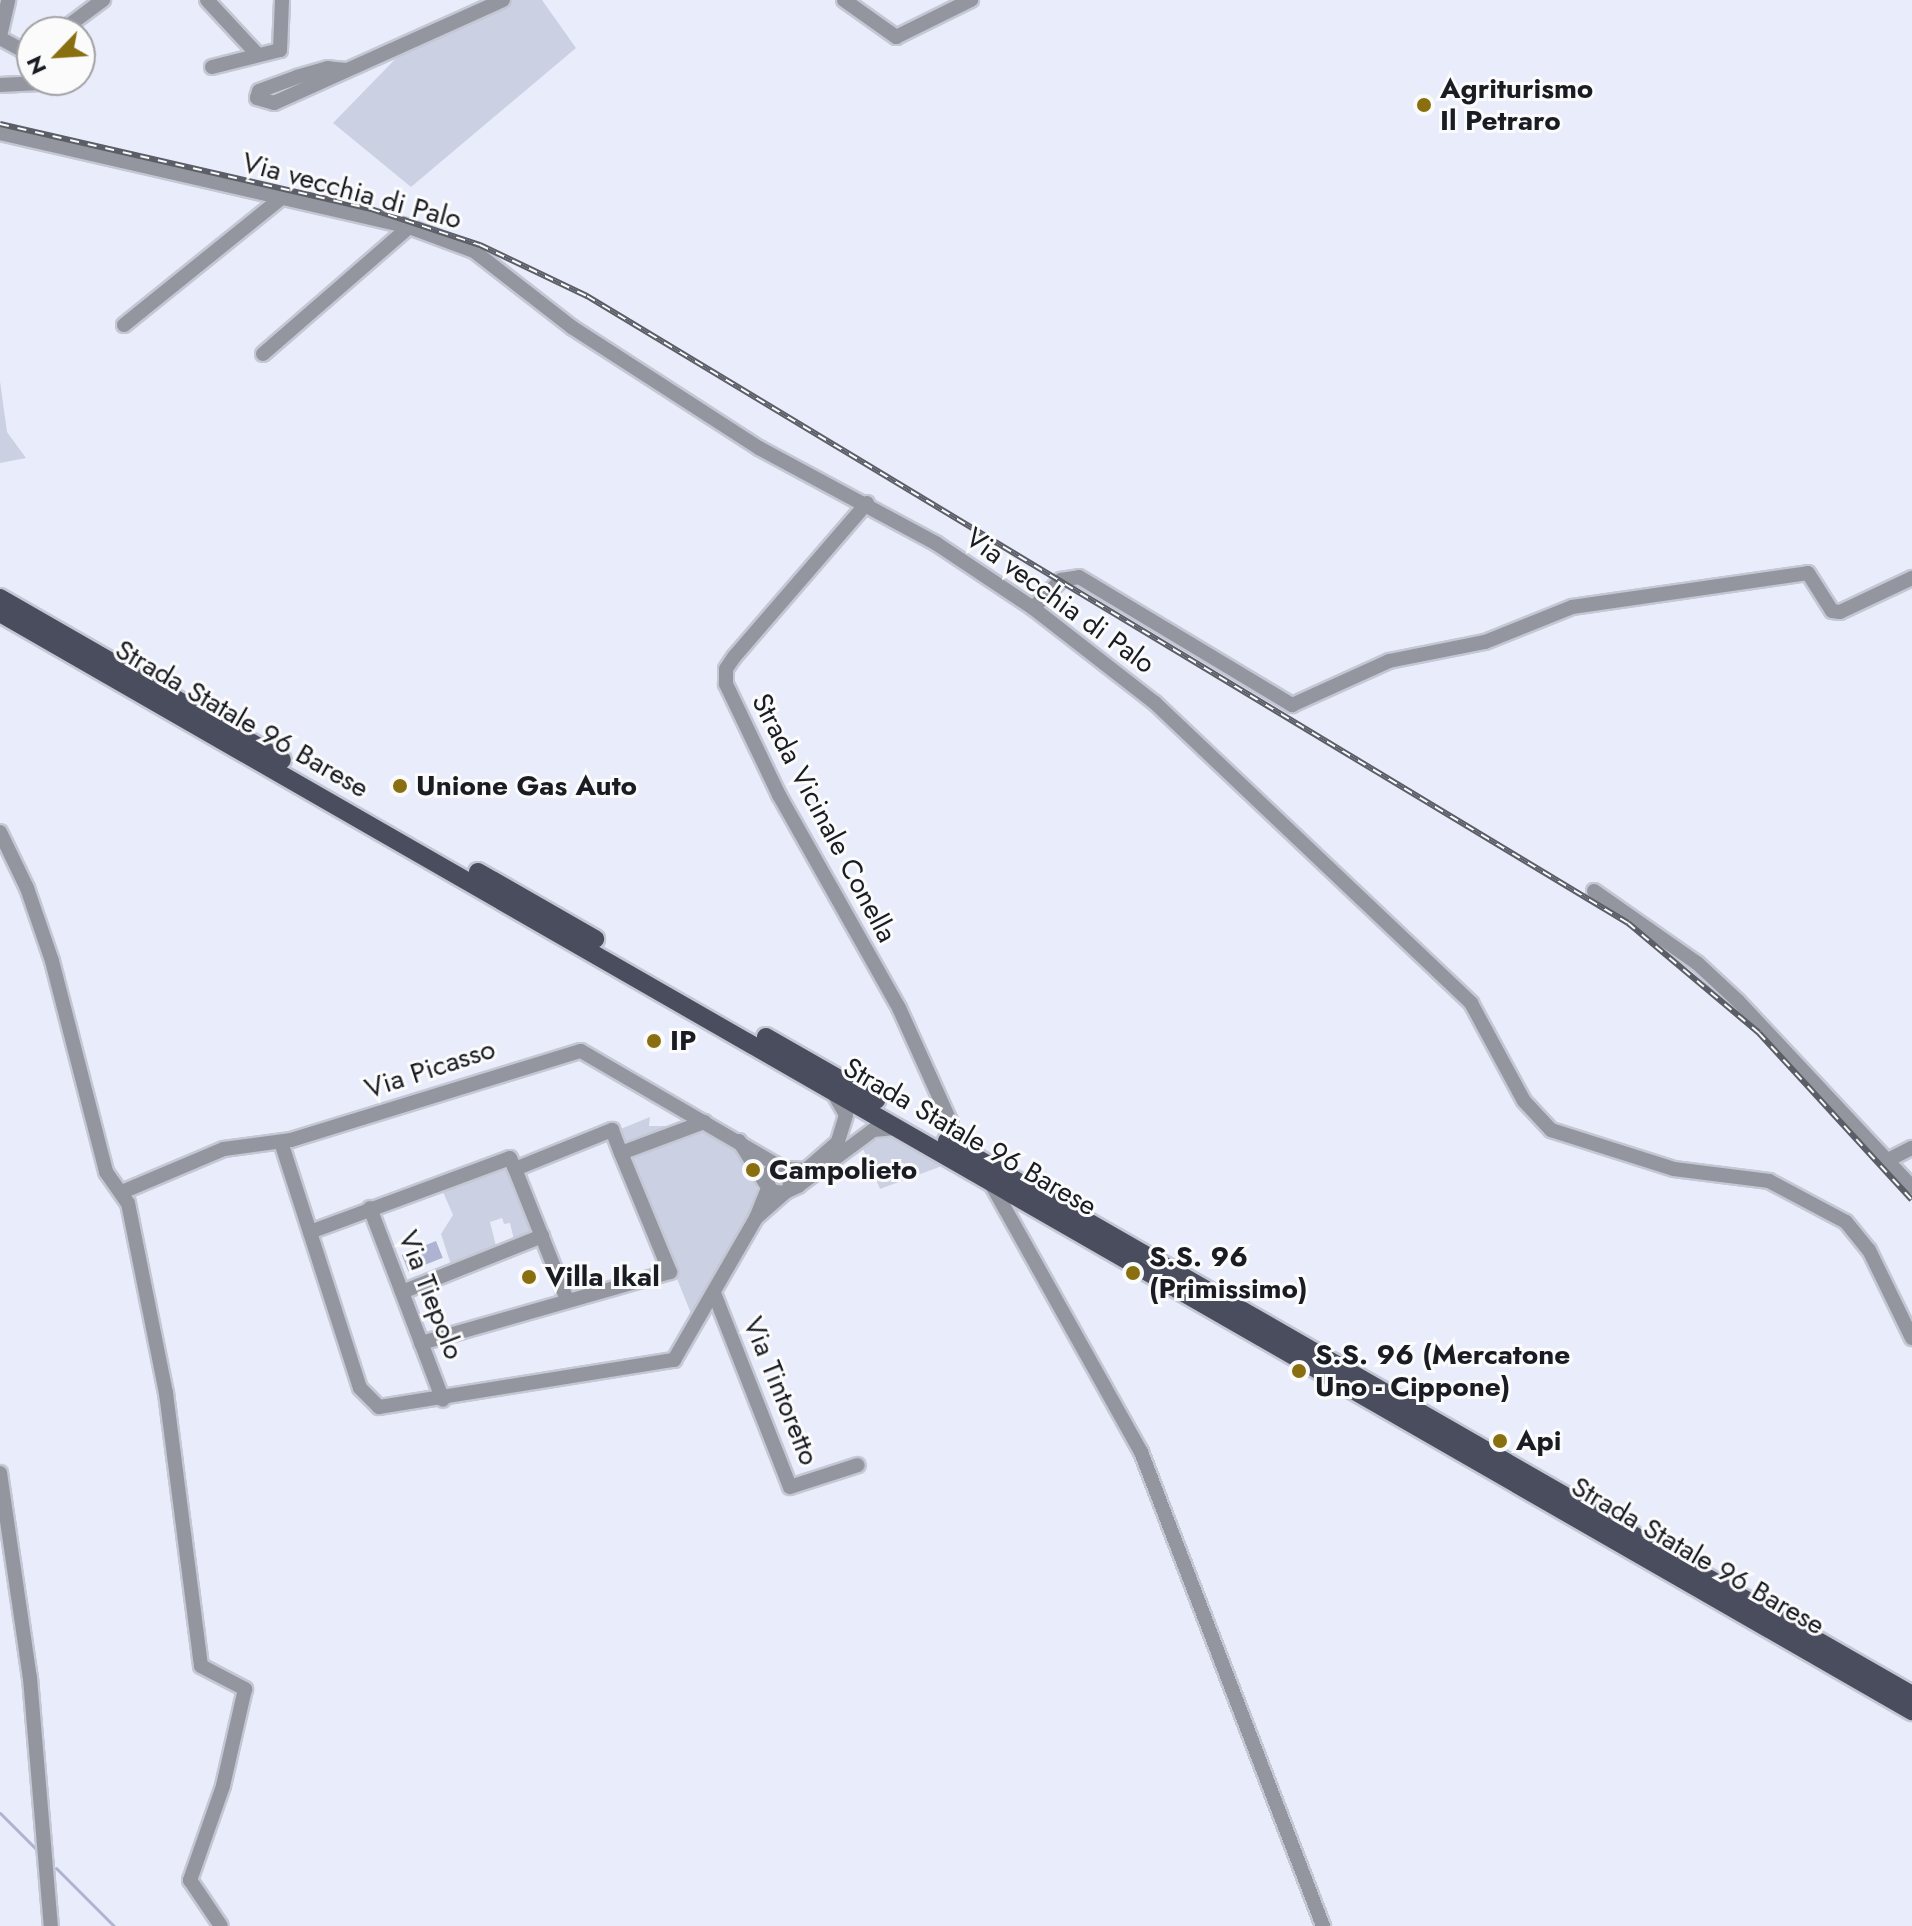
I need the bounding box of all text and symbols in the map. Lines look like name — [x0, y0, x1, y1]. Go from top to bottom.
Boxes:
north arrow — [16, 16, 96, 96]
text: N — [18, 51, 54, 80]
place label: Agriturismo Il Petraro — [1440, 72, 1593, 138]
marker: Agriturismo Il Petraro — [1415, 96, 1433, 114]
street label: Via vecchia di Palo — [239, 146, 465, 236]
street label: Via vecchia di Palo — [959, 521, 1161, 681]
street label: Strada Statale 96 Barese — [109, 633, 375, 805]
street label: Strada Vicinale Conella — [744, 688, 904, 948]
place label: Unione Gas Auto — [416, 769, 637, 803]
marker: Unione Gas Auto — [391, 777, 409, 795]
place label: IP — [670, 1024, 696, 1058]
street label: Via Picasso — [361, 1032, 499, 1106]
marker: IP — [645, 1032, 663, 1050]
street label: Strada Statale 96 Barese — [837, 1051, 1103, 1223]
place label: Campolieto — [769, 1153, 917, 1187]
marker: Campolieto — [744, 1161, 762, 1179]
street label: Via Tiepolo — [391, 1226, 471, 1364]
place label: S.S. 96 (Primissimo) — [1149, 1240, 1308, 1306]
place label: Villa Ikal — [545, 1260, 660, 1294]
marker: S.S. 96 (Primissimo) — [1124, 1264, 1142, 1282]
marker: Villa Ikal — [520, 1268, 538, 1286]
street label: Via Tintoretto — [736, 1312, 826, 1470]
place label: S.S. 96 (Mercatone Uno - Cippone) — [1315, 1338, 1570, 1404]
marker: S.S. 96 (Mercatone Uno - Cippone) — [1290, 1362, 1308, 1380]
place label: Api — [1516, 1424, 1562, 1458]
marker: Api — [1491, 1432, 1509, 1450]
street label: Strada Statale 96 Barese — [1565, 1470, 1831, 1642]

